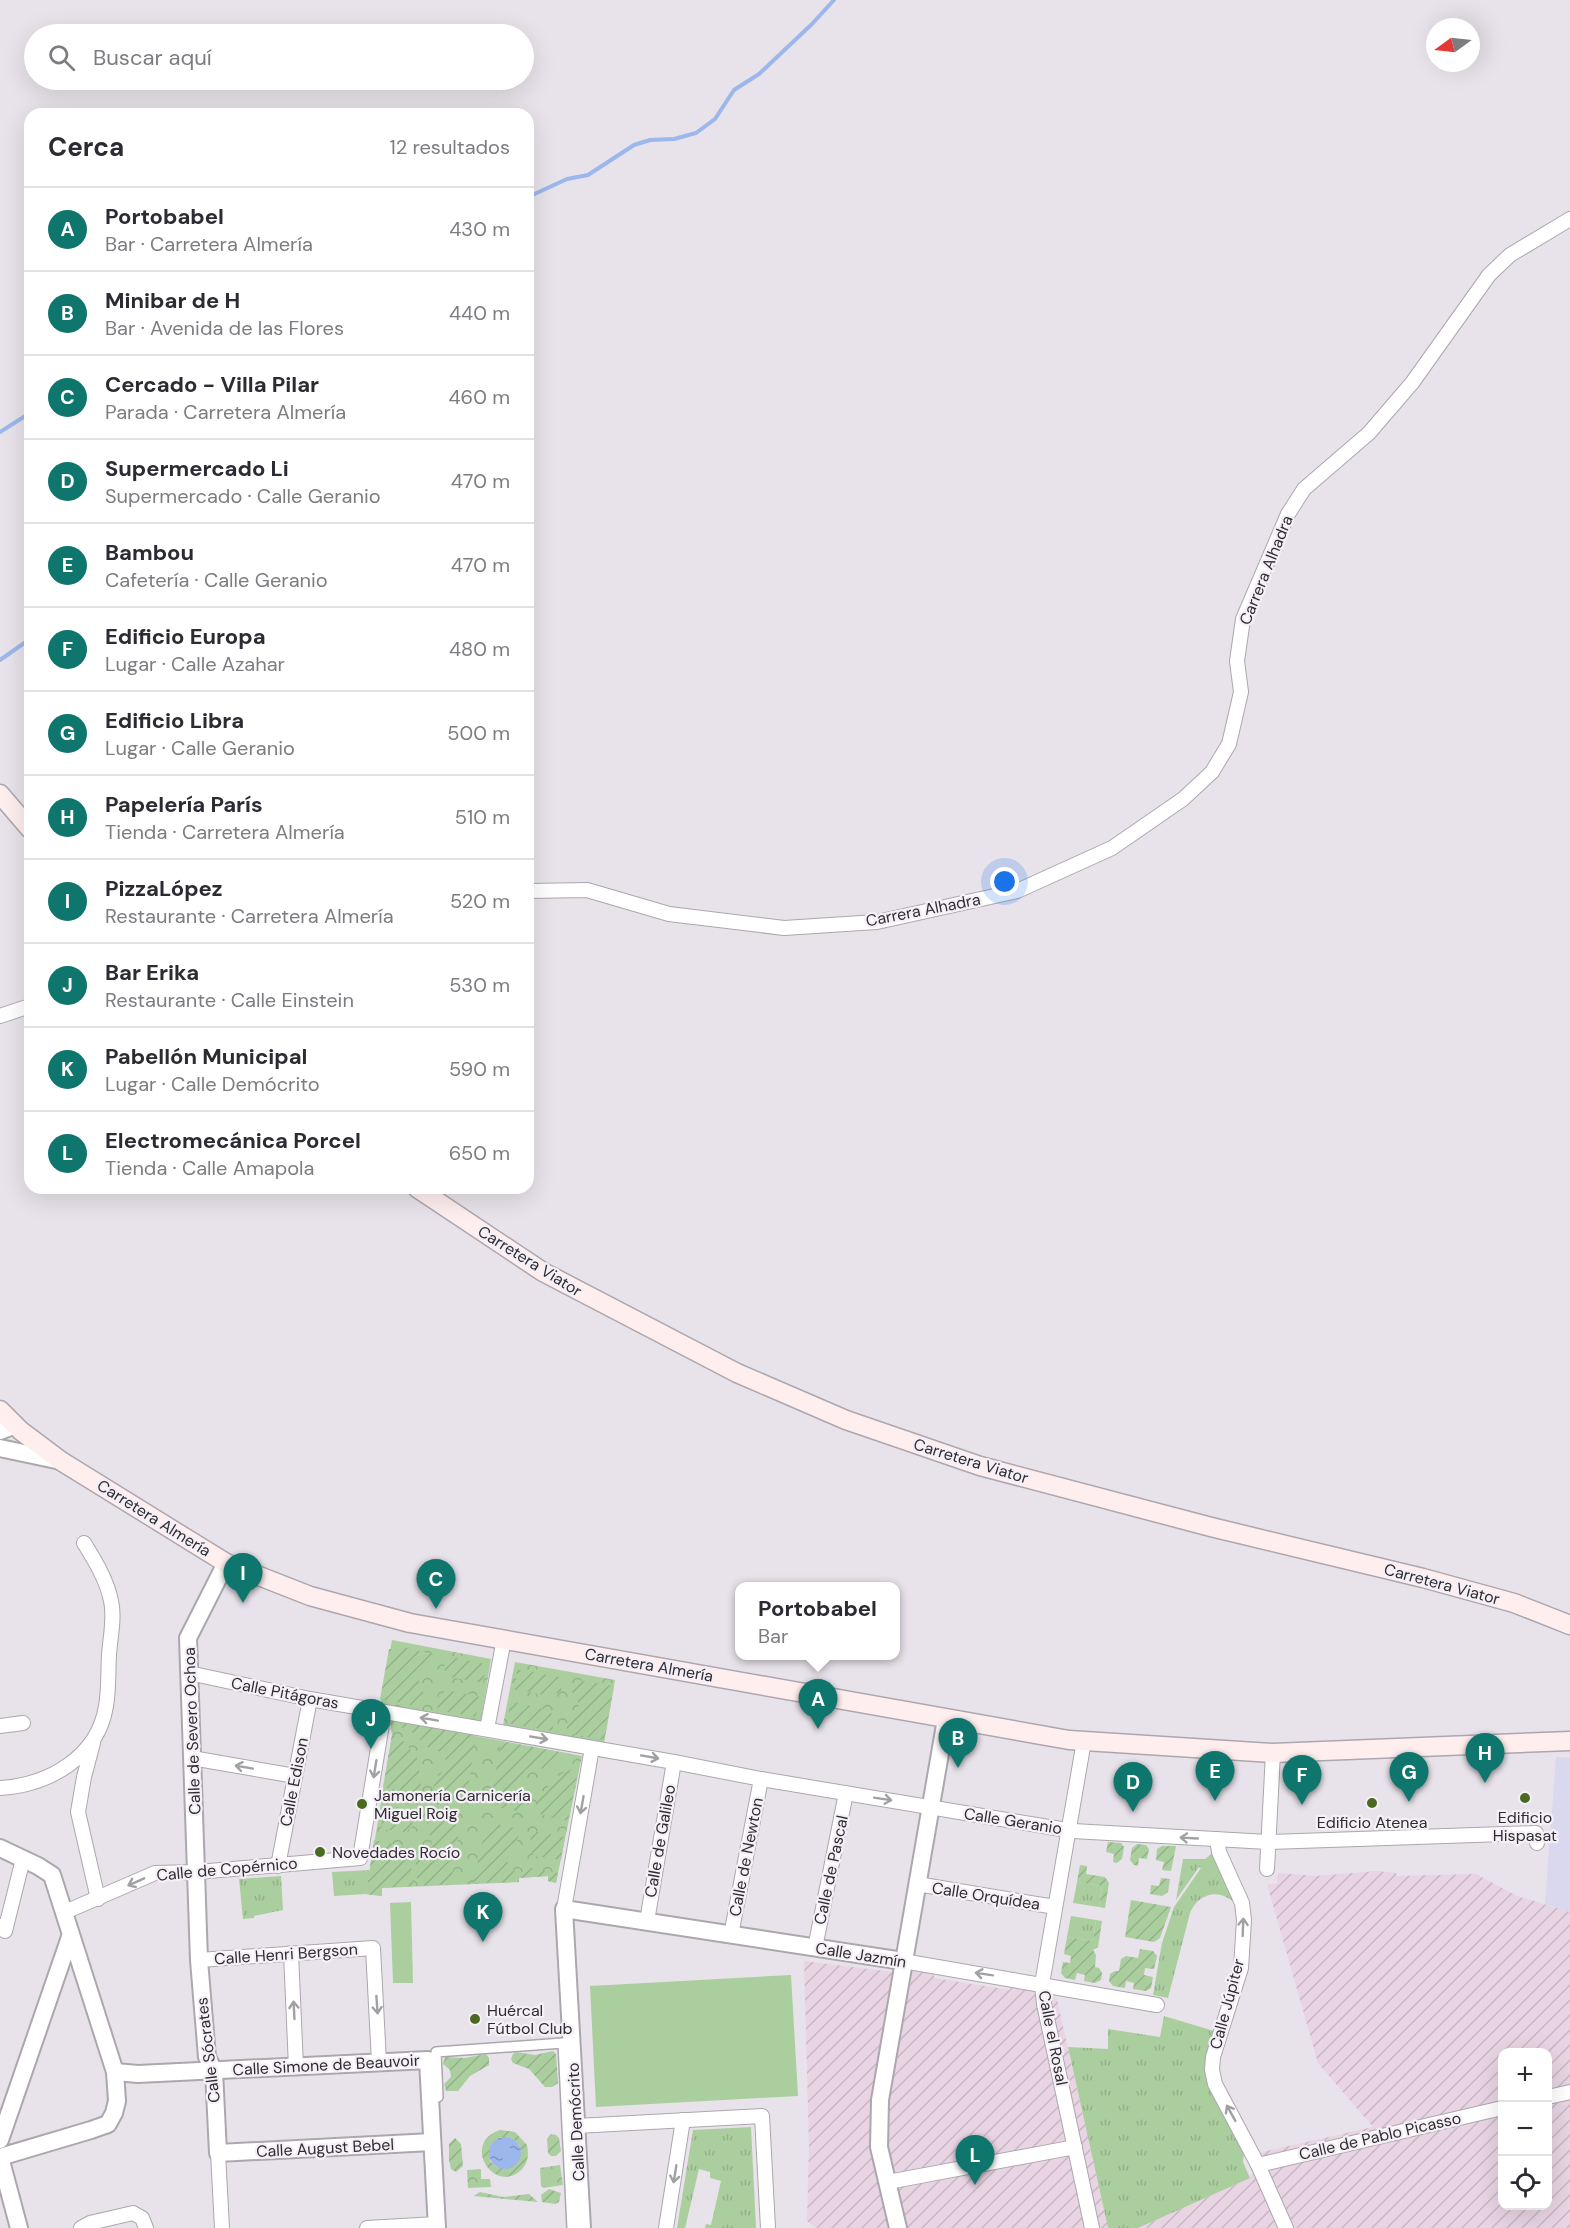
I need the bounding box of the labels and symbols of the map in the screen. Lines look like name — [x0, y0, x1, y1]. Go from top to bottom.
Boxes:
north arrow — [1426, 18, 1480, 72]
street label: Carrera Alhadra — [1234, 512, 1298, 628]
your location — [990, 867, 1019, 896]
street label: Carrera Alhadra — [864, 889, 982, 931]
street label: Carretera Viator — [474, 1221, 586, 1301]
street label: Carretera Viator — [911, 1434, 1031, 1488]
street label: Carretera Almería — [93, 1475, 215, 1561]
pin: I — [224, 1554, 262, 1603]
street label: Carretera Viator — [1382, 1558, 1502, 1610]
pin: C — [416, 1560, 456, 1609]
street label: Carretera Almería — [583, 1643, 715, 1687]
street label: Calle de Severo Ochoa — [179, 1647, 205, 1815]
street label: Calle Pitágoras — [229, 1672, 341, 1714]
pin: A — [798, 1680, 838, 1729]
pin: J — [352, 1700, 391, 1749]
one-way arrow — [420, 1714, 440, 1725]
pin: B — [938, 1718, 978, 1768]
one-way arrow — [529, 1733, 549, 1744]
pin: H — [1466, 1734, 1504, 1783]
street label: Calle Edison — [275, 1736, 313, 1828]
one-way arrow — [639, 1752, 659, 1763]
pin: E — [1196, 1752, 1234, 1801]
pin: G — [1390, 1752, 1428, 1802]
pin: F — [1282, 1756, 1322, 1805]
one-way arrow — [369, 1759, 380, 1779]
one-way arrow — [234, 1761, 254, 1772]
pin: D — [1114, 1762, 1152, 1812]
street label: Calle de Galileo — [640, 1783, 680, 1899]
place label: Jamonería Carnicería Miguel Roig — [374, 1785, 531, 1824]
marker: Edificio Hispasat — [1518, 1791, 1532, 1805]
one-way arrow — [873, 1793, 892, 1804]
one-way arrow — [576, 1795, 587, 1815]
street label: Calle de Newton — [724, 1796, 768, 1918]
marker: Edificio Atenea — [1365, 1796, 1379, 1810]
marker: Jamonería Carnicería Miguel Roig — [355, 1797, 369, 1811]
street label: Calle Geranio — [962, 1803, 1064, 1839]
place label: Edificio Hispasat — [1493, 1807, 1557, 1846]
place label: Edificio Atenea — [1317, 1812, 1427, 1833]
street label: Calle de Pascal — [809, 1813, 853, 1927]
one-way arrow — [1180, 1832, 1199, 1843]
place label: Novedades Rocío — [332, 1842, 460, 1863]
marker: Novedades Rocío — [313, 1845, 327, 1859]
street label: Calle de Copérnico — [156, 1852, 298, 1886]
one-way arrow — [127, 1876, 145, 1888]
street label: Calle Orquídea — [930, 1877, 1042, 1915]
pin: K — [464, 1892, 502, 1942]
one-way arrow — [1238, 1918, 1249, 1938]
street label: Calle Jazmín — [814, 1937, 908, 1973]
street label: Calle Henri Bergson — [213, 1939, 359, 1969]
street label: Calle Júpiter — [1205, 1956, 1249, 2052]
one-way arrow — [975, 1969, 994, 1980]
street label: Calle el Rosal — [1033, 1989, 1073, 2087]
one-way arrow — [372, 1995, 383, 2015]
street label: Calle Sócrates — [191, 1996, 225, 2104]
place label: Huércal Fútbol Club — [487, 2000, 573, 2039]
one-way arrow — [289, 2001, 300, 2021]
marker: Huércal Fútbol Club — [468, 2012, 482, 2026]
street label: Calle Simone de Beauvoir — [232, 2050, 420, 2080]
street label: Calle Demócrito — [562, 2062, 590, 2182]
one-way arrow — [1225, 2105, 1236, 2123]
street label: Calle de Pablo Picasso — [1297, 2107, 1463, 2165]
street label: Calle August Bebel — [256, 2134, 394, 2162]
pin: L — [956, 2136, 994, 2185]
one-way arrow — [669, 2164, 680, 2183]

